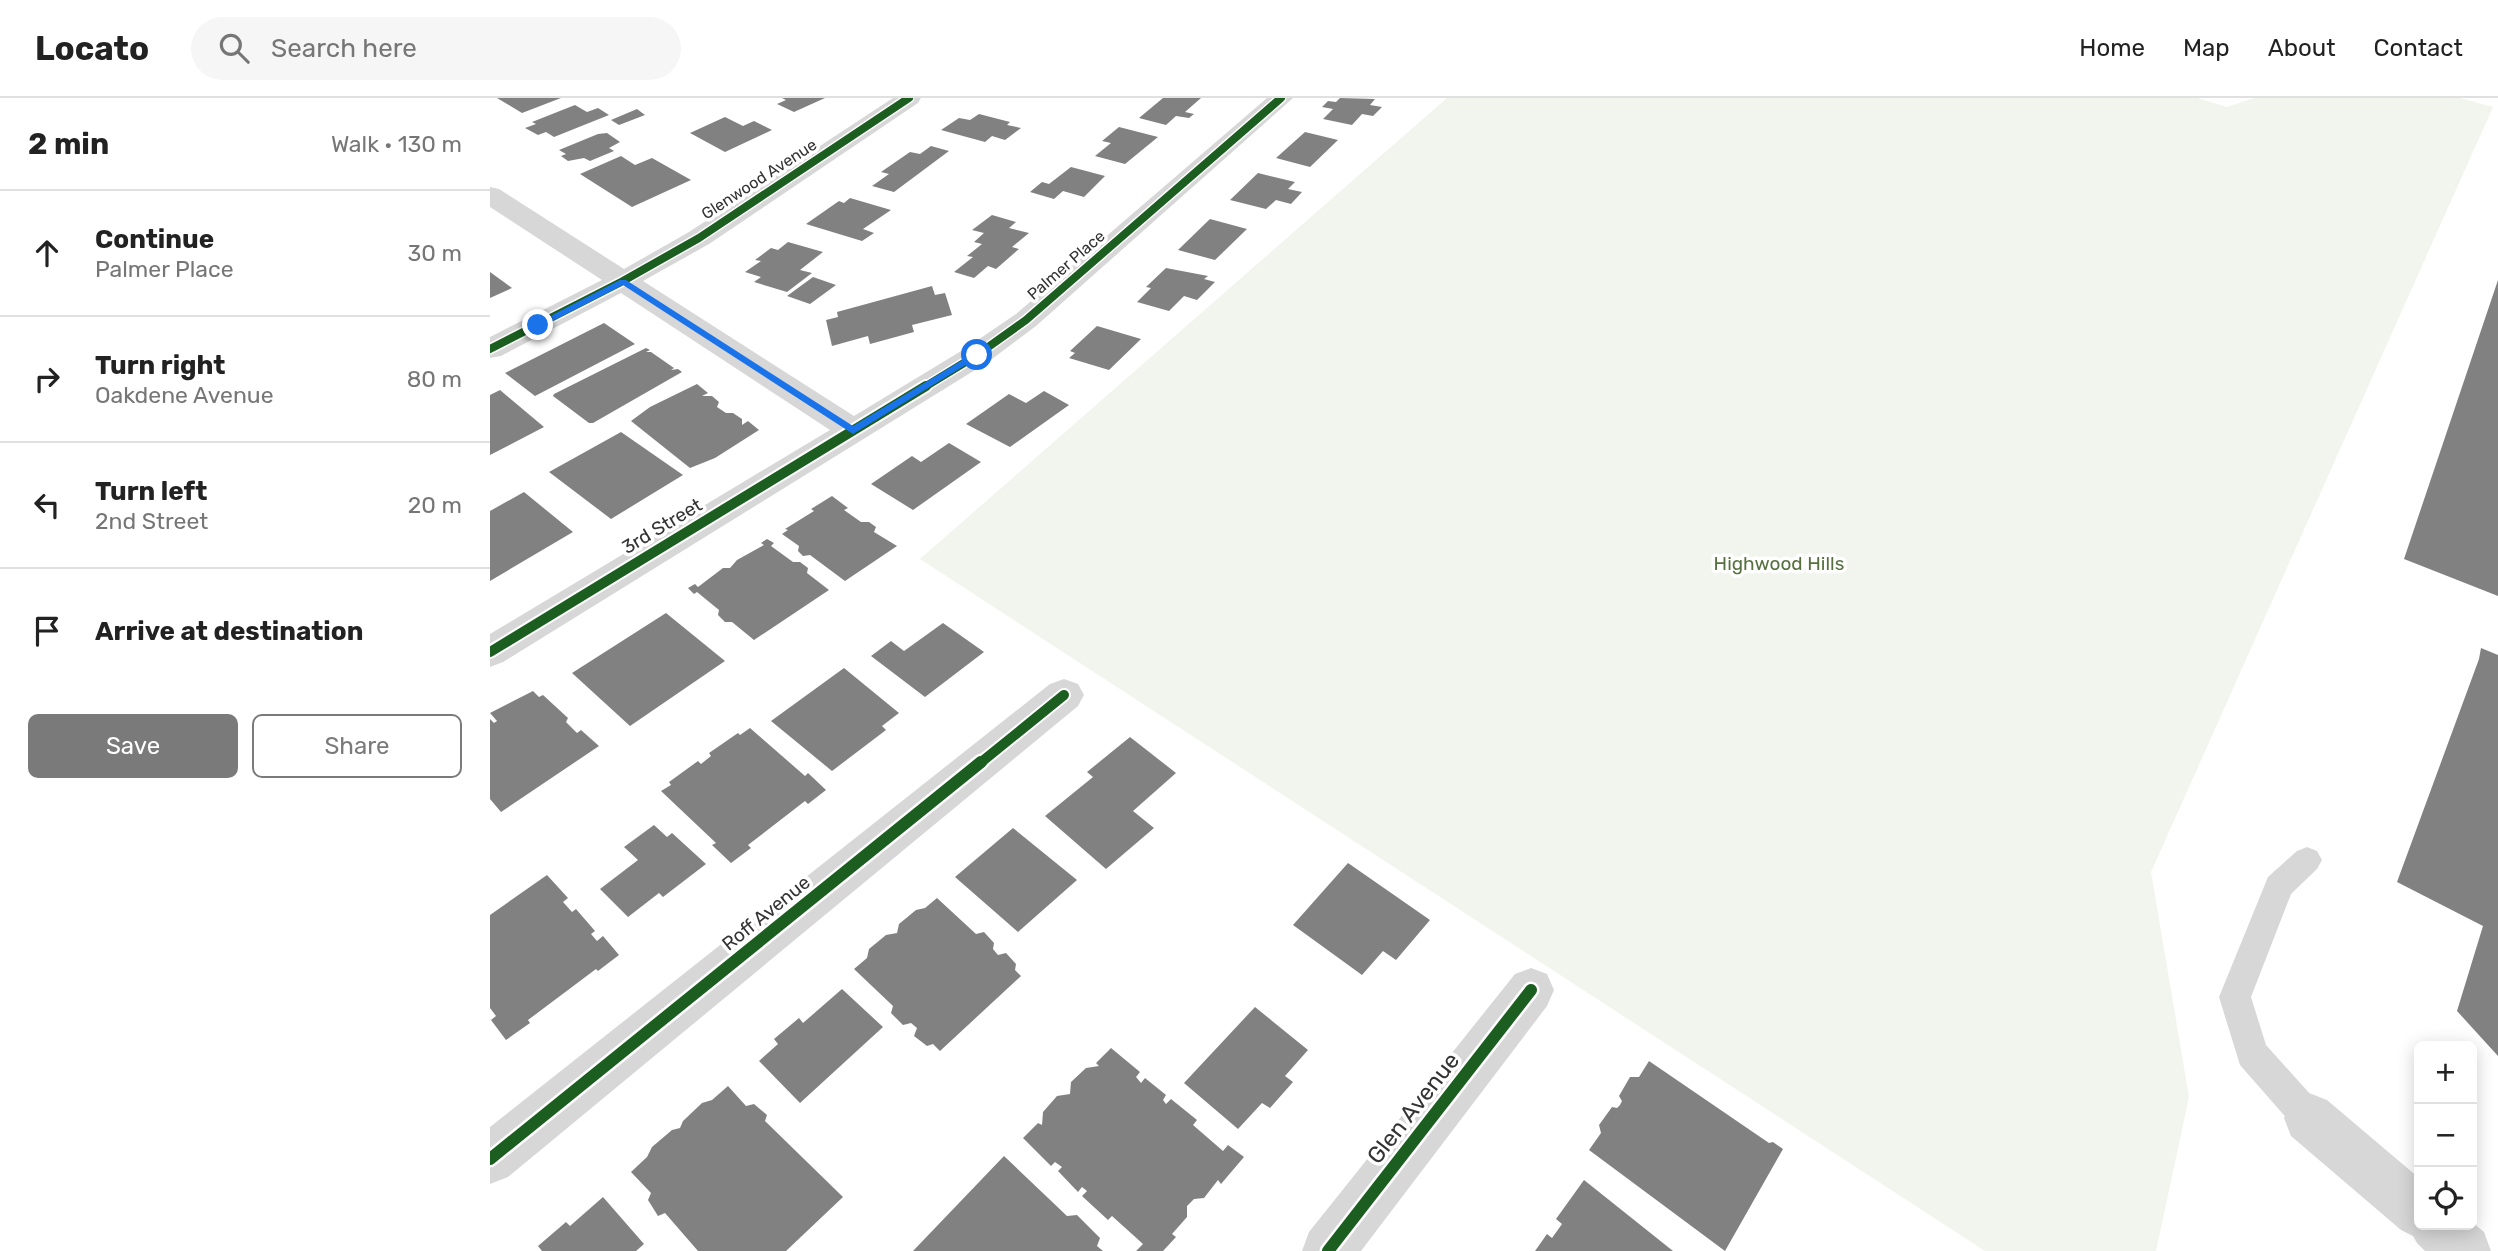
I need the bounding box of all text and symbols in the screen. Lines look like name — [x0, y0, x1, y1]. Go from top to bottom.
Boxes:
search box — [191, 17, 681, 80]
text: Locato — [35, 29, 149, 68]
icon: search — [215, 29, 253, 67]
text: Search here — [271, 33, 417, 64]
text: Home — [2079, 34, 2145, 62]
text: Map — [2183, 34, 2230, 62]
text: About — [2268, 34, 2336, 62]
text: Contact — [2374, 34, 2463, 62]
text: 2 min — [28, 126, 109, 162]
text: Walk · 130 m — [331, 130, 462, 158]
street label: Glenwood Avenue — [698, 135, 820, 223]
text: Continue — [95, 224, 214, 255]
street label: Palmer Place — [1023, 226, 1109, 304]
icon: ahead — [28, 234, 66, 272]
text: 30 m — [407, 239, 462, 267]
text: Palmer Place — [95, 255, 234, 283]
route end — [522, 309, 553, 340]
route start — [961, 339, 992, 370]
text: Turn right — [95, 350, 225, 381]
icon: right — [28, 360, 66, 398]
text: 80 m — [407, 365, 462, 393]
text: Oakdene Avenue — [95, 381, 274, 409]
text: Turn left — [95, 476, 207, 507]
icon: left — [28, 486, 66, 524]
text: 20 m — [408, 491, 462, 519]
street label: 3rd Street — [618, 493, 707, 559]
text: 2nd Street — [95, 507, 208, 535]
park label: Highwood Hills — [1714, 552, 1844, 575]
icon: arrive — [28, 612, 66, 650]
text: Arrive at destination — [95, 616, 363, 647]
button: Save — [28, 714, 238, 778]
button: Share — [252, 714, 462, 778]
street label: Roff Avenue — [717, 871, 815, 955]
map controls — [2414, 1041, 2477, 1230]
button: + — [2414, 1041, 2477, 1104]
street label: Glen Avenue — [1361, 1047, 1465, 1169]
button: − — [2414, 1104, 2477, 1167]
button: locate — [2414, 1167, 2477, 1230]

